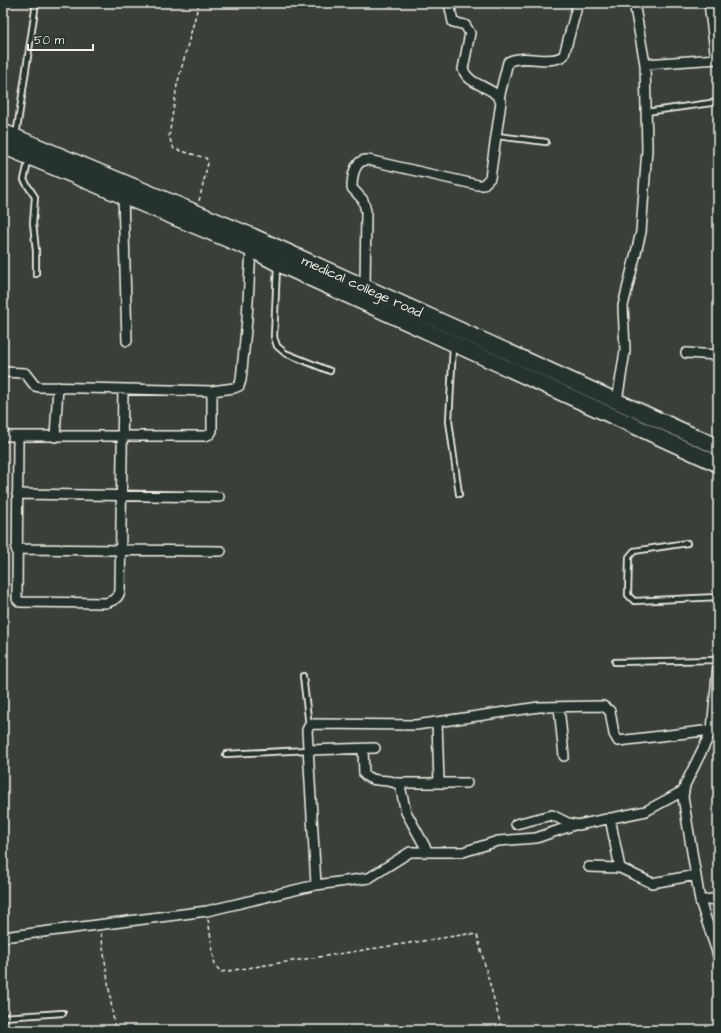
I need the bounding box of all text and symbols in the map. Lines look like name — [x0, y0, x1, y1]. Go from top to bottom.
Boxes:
scale bar — [28, 26, 93, 52]
text: 50 m — [34, 32, 65, 49]
street label: medical college road — [298, 251, 426, 323]

